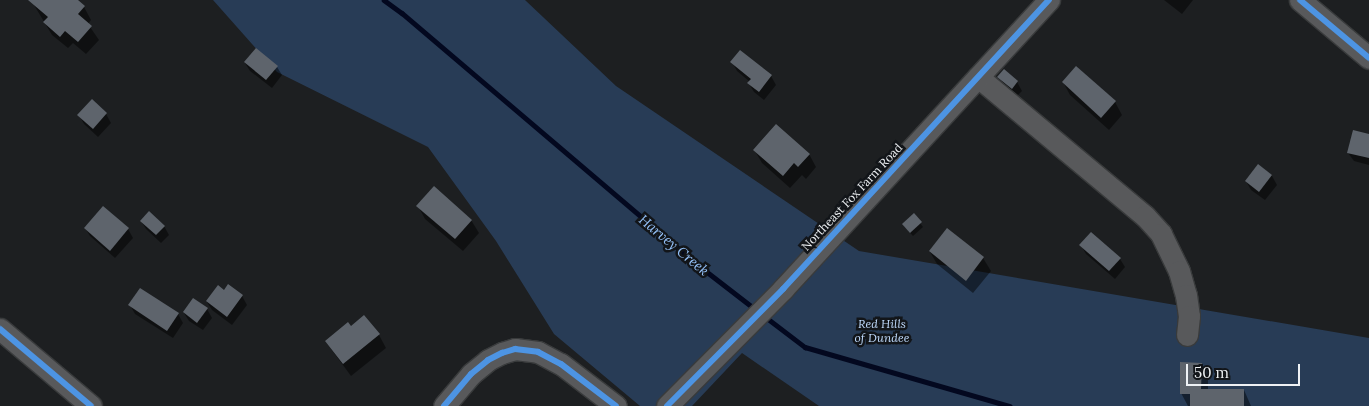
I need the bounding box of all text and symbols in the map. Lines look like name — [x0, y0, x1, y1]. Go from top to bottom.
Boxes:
street label: Northeast Fox Farm Road — [799, 140, 905, 254]
water label: Harvey Creek — [636, 211, 712, 279]
park label: Red Hills of Dundee — [855, 317, 909, 345]
scale bar — [1189, 354, 1303, 386]
text: 50 m — [1194, 363, 1229, 382]

